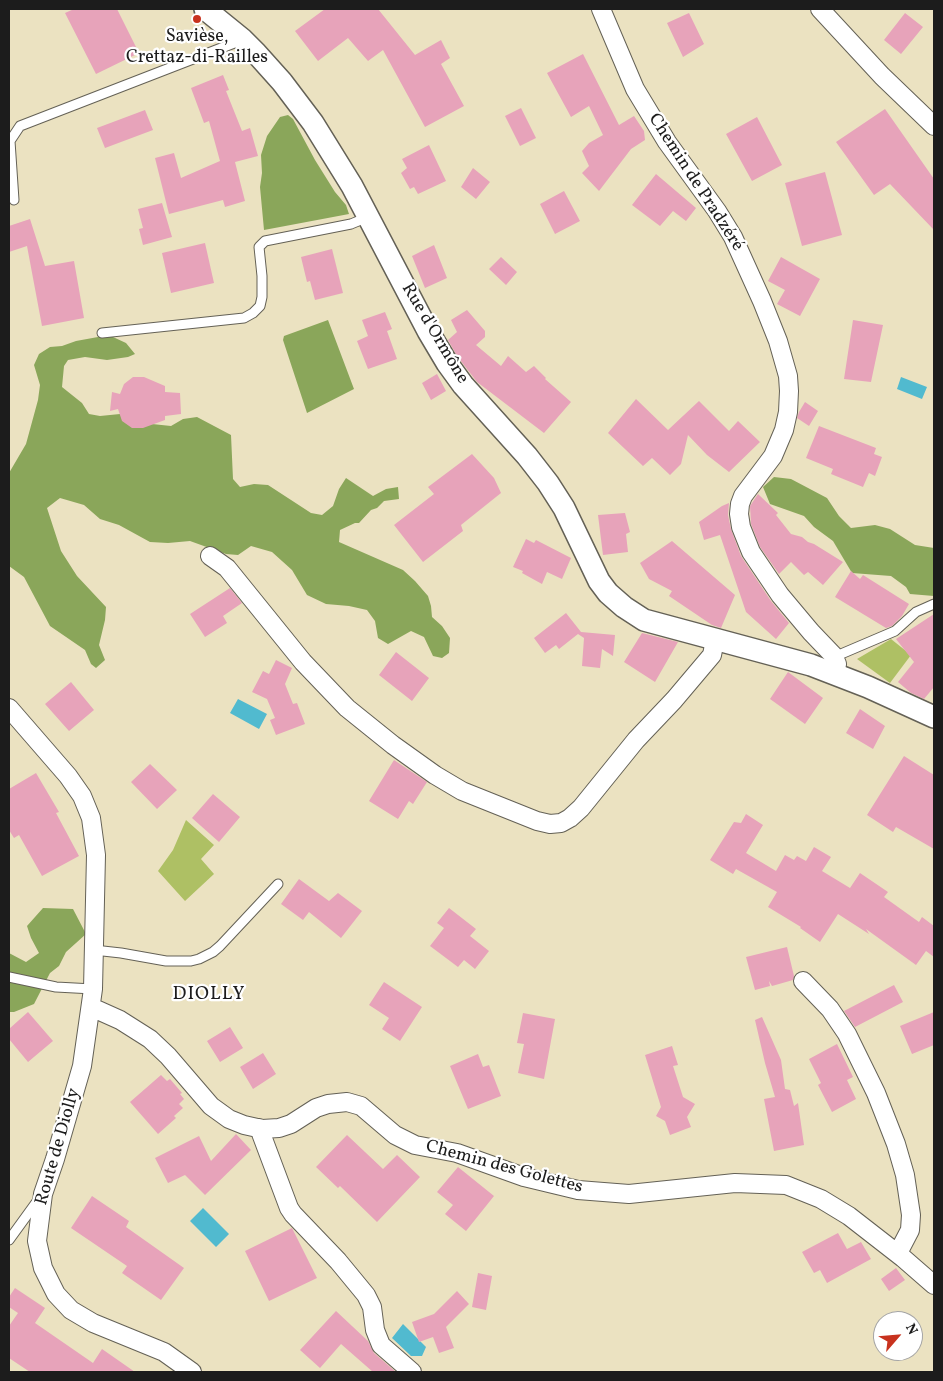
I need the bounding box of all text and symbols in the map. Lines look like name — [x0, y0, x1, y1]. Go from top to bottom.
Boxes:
marker: Savièse, Crettaz-di-Railles — [191, 13, 203, 25]
place label: Savièse, Crettaz-di-Railles — [126, 27, 268, 70]
street label: Chemin de Pradzéré — [642, 110, 748, 256]
street label: Rue d'Ormône — [395, 280, 473, 388]
district label: DIOLLY — [172, 985, 246, 1007]
street label: Route de Diolly — [32, 1086, 86, 1208]
street label: Chemin des Golettes — [423, 1137, 585, 1199]
north arrow — [873, 1311, 923, 1361]
text: N — [900, 1321, 922, 1338]

